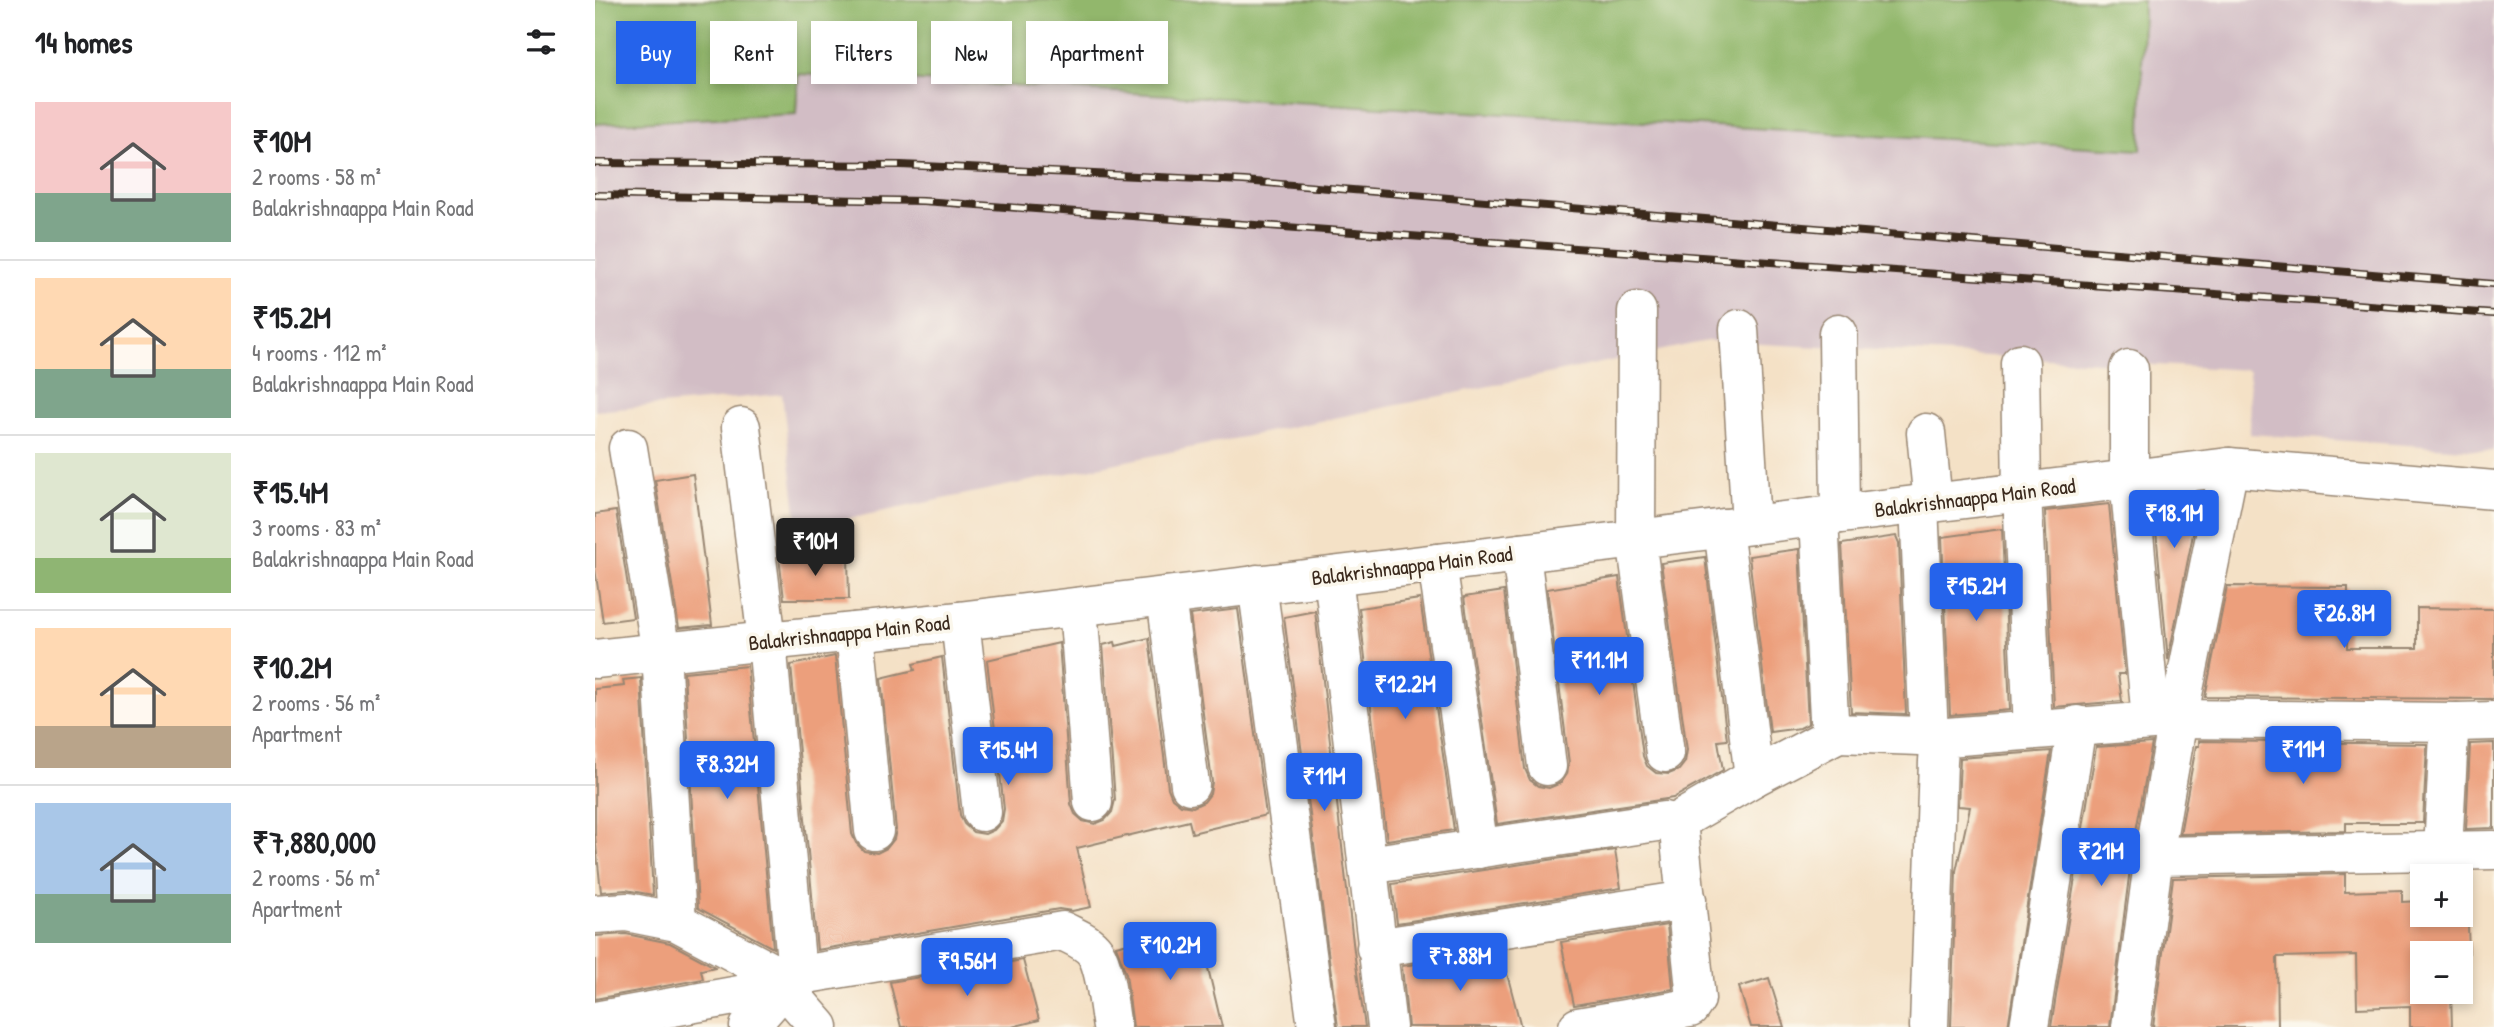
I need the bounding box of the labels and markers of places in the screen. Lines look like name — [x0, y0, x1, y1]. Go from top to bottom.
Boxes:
pin: ₹18.1M — [2117, 490, 2231, 550]
pin: ₹10M — [774, 518, 856, 578]
pin: ₹15.2M — [1919, 564, 2033, 623]
pin: ₹26.8M — [2287, 590, 2401, 650]
pin: ₹11.1M — [1542, 638, 1656, 697]
pin: ₹12.2M — [1348, 662, 1462, 721]
pin: ₹11M — [2262, 726, 2344, 786]
pin: ₹15.4M — [951, 728, 1065, 787]
pin: ₹8.32M — [670, 742, 784, 801]
pin: ₹11M — [1283, 754, 1365, 813]
pin: ₹21M — [2060, 828, 2142, 888]
pin: ₹10.2M — [1113, 922, 1227, 982]
pin: ₹7.88M — [1403, 934, 1517, 993]
pin: ₹9.56M — [910, 939, 1024, 998]

